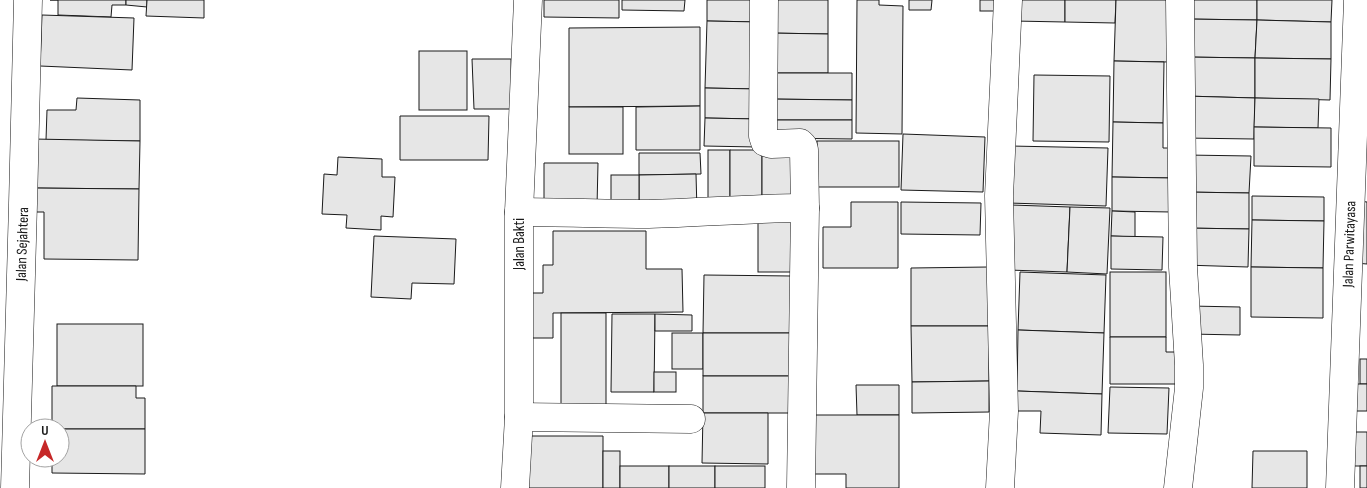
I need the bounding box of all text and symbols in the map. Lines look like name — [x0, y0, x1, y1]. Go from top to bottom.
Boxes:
street label: Jalan Parwitayasa — [1338, 200, 1361, 289]
street label: Jalan Sejahtera — [12, 206, 33, 282]
street label: Jalan Bakti — [510, 218, 529, 271]
north arrow — [20, 418, 70, 468]
text: U — [41, 422, 49, 439]

